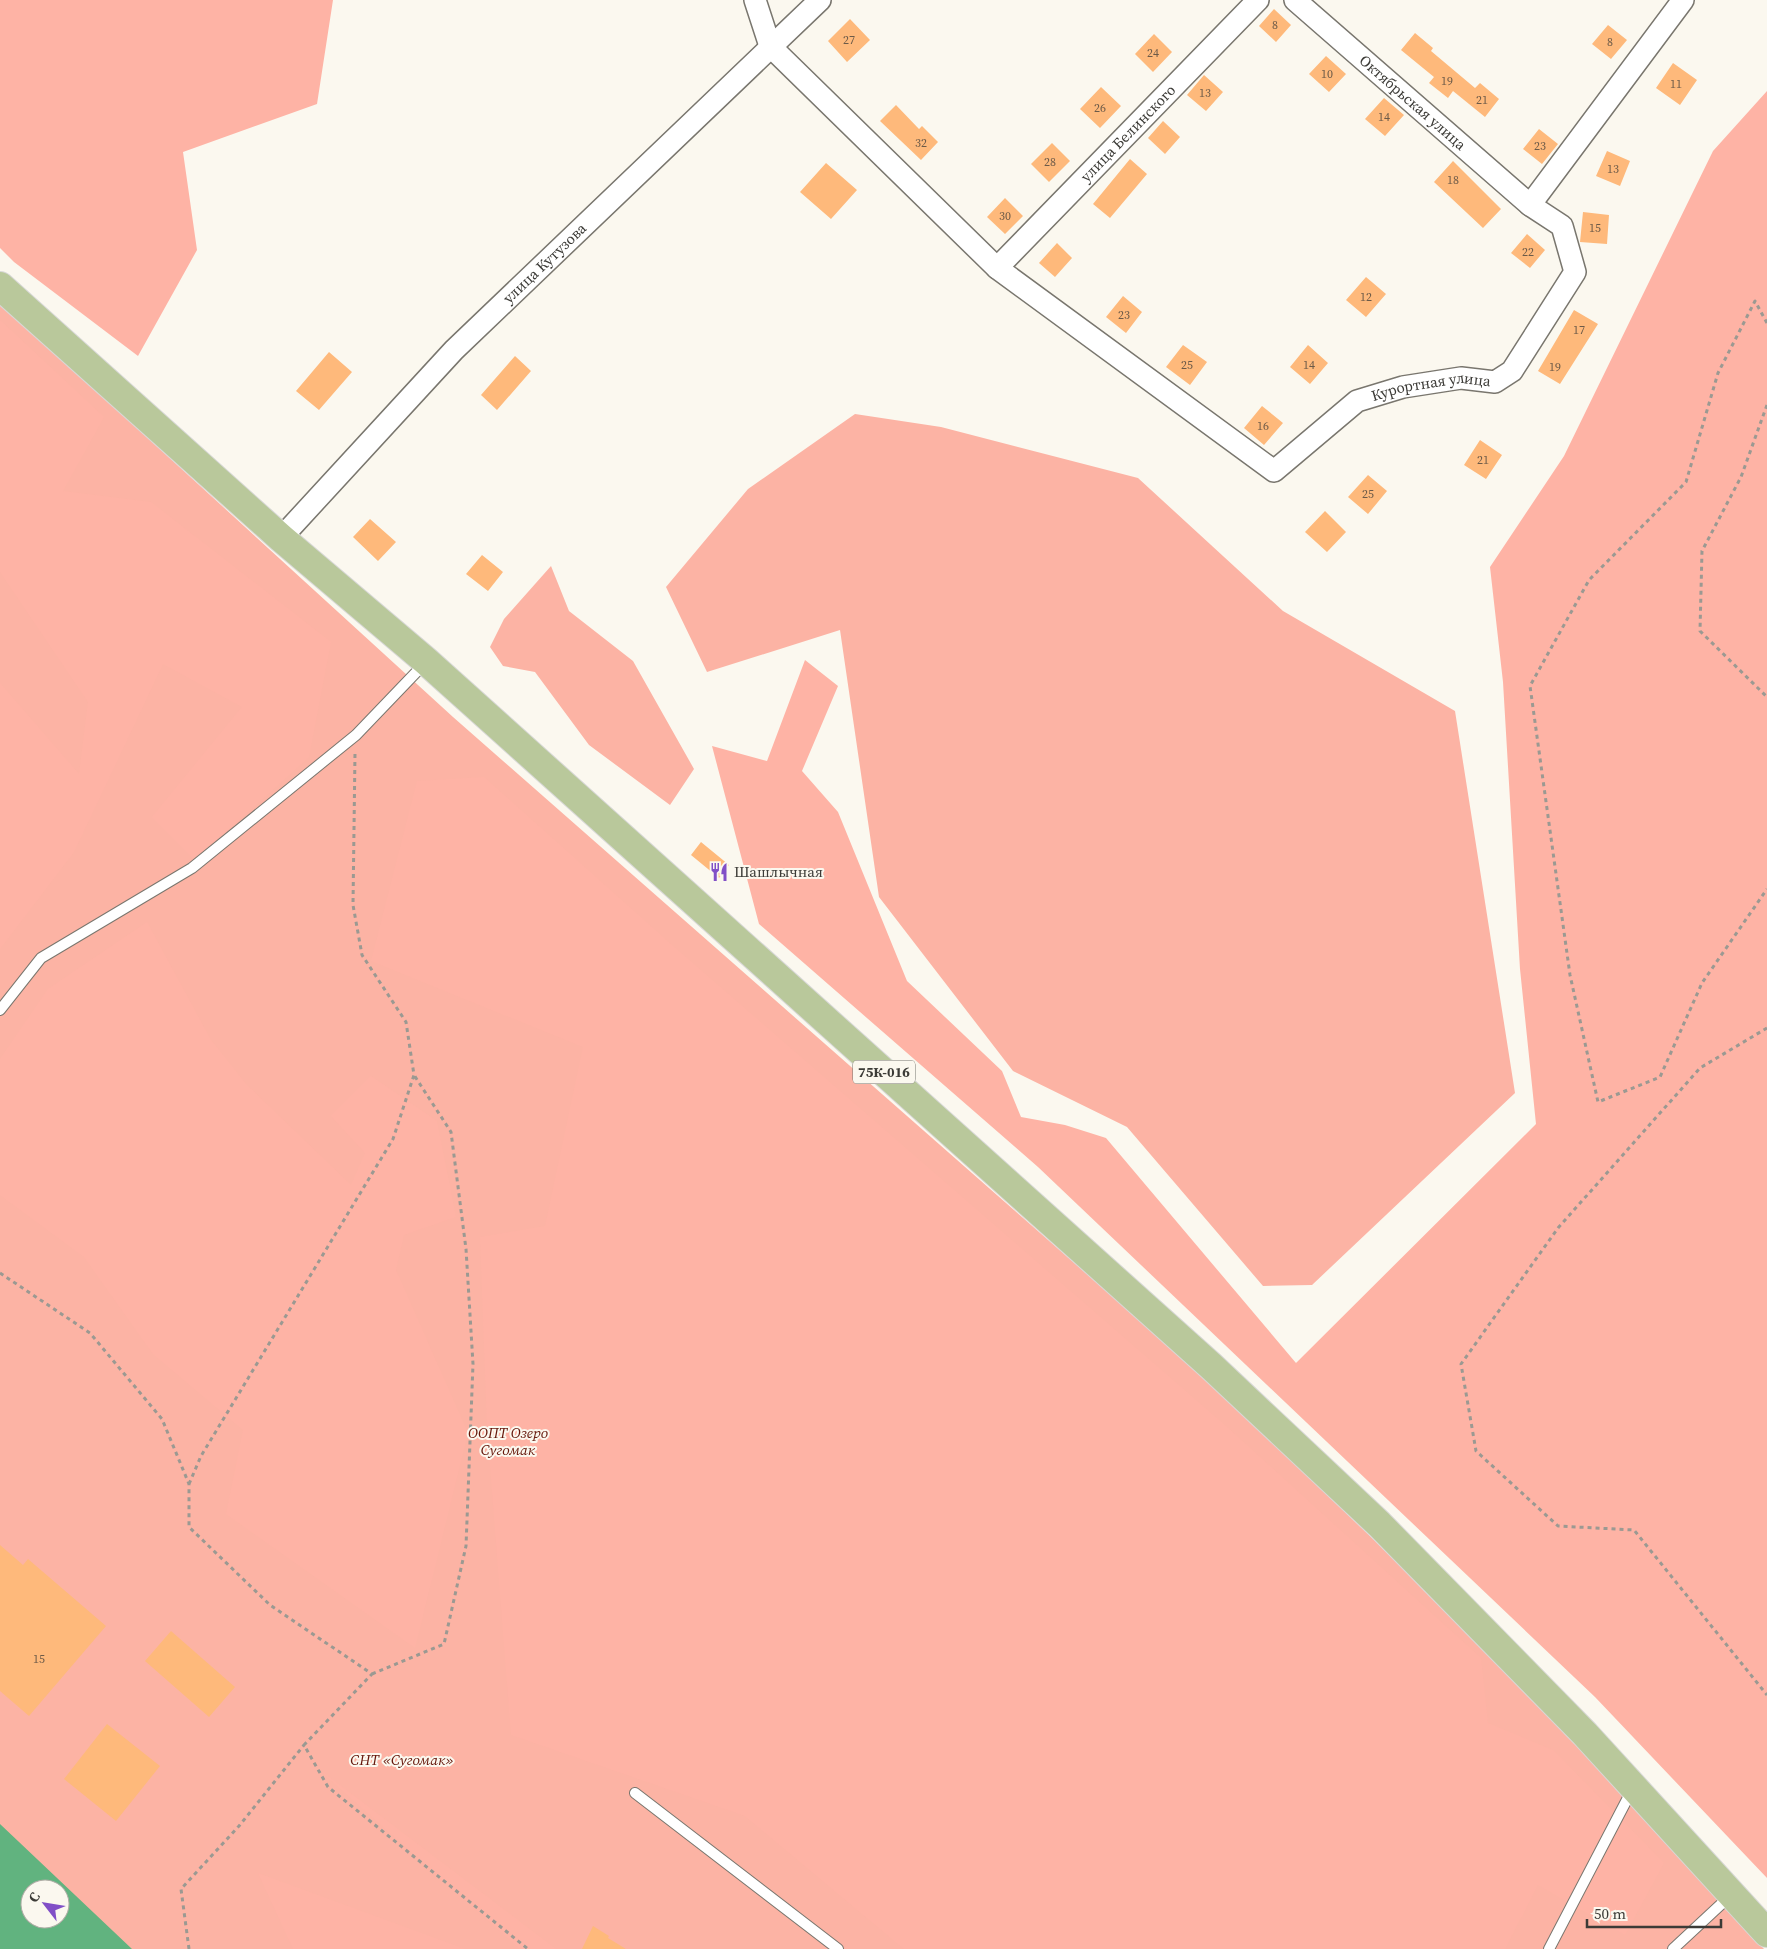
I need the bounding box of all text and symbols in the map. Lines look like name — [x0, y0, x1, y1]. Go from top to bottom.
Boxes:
house number: 8 — [1272, 17, 1278, 33]
house number: 27 — [843, 32, 855, 48]
house number: 8 — [1607, 34, 1613, 50]
house number: 24 — [1147, 45, 1159, 61]
street label: Октябрьская улица — [1355, 50, 1471, 155]
house number: 10 — [1321, 66, 1333, 82]
house number: 19 — [1441, 73, 1453, 89]
house number: 11 — [1670, 76, 1682, 92]
street label: улица Белинского — [1075, 80, 1180, 186]
house number: 13 — [1199, 85, 1211, 101]
house number: 21 — [1476, 92, 1488, 108]
house number: 26 — [1094, 100, 1106, 116]
house number: 14 — [1378, 109, 1390, 125]
house number: 32 — [915, 135, 927, 151]
house number: 23 — [1534, 138, 1546, 154]
house number: 28 — [1044, 154, 1056, 170]
house number: 13 — [1607, 161, 1619, 177]
house number: 18 — [1447, 172, 1459, 188]
house number: 30 — [999, 208, 1011, 224]
street label: улица Кутузова — [498, 218, 591, 308]
house number: 15 — [1589, 220, 1601, 236]
house number: 22 — [1522, 244, 1534, 260]
house number: 12 — [1360, 289, 1372, 305]
house number: 23 — [1118, 307, 1130, 323]
house number: 17 — [1573, 322, 1585, 338]
house number: 25 — [1181, 357, 1193, 373]
house number: 14 — [1303, 357, 1315, 373]
house number: 19 — [1549, 359, 1561, 375]
street label: Курортная улица — [1369, 367, 1492, 406]
house number: 16 — [1257, 418, 1269, 434]
house number: 21 — [1477, 452, 1489, 468]
house number: 25 — [1362, 486, 1374, 502]
restaurant icon: Шашлычная — [708, 861, 730, 883]
place label: Шашлычная — [734, 861, 823, 882]
road number: 75К-016 — [853, 1060, 915, 1084]
park label: ООПТ Озеро Сугомак — [468, 1422, 548, 1460]
house number: 15 — [33, 1651, 45, 1667]
park label: СНТ «Сугомак» — [350, 1749, 454, 1770]
north arrow — [20, 1879, 70, 1929]
text: С — [23, 1888, 45, 1906]
scale bar — [1587, 1896, 1721, 1928]
text: 50 m — [1594, 1903, 1626, 1924]

